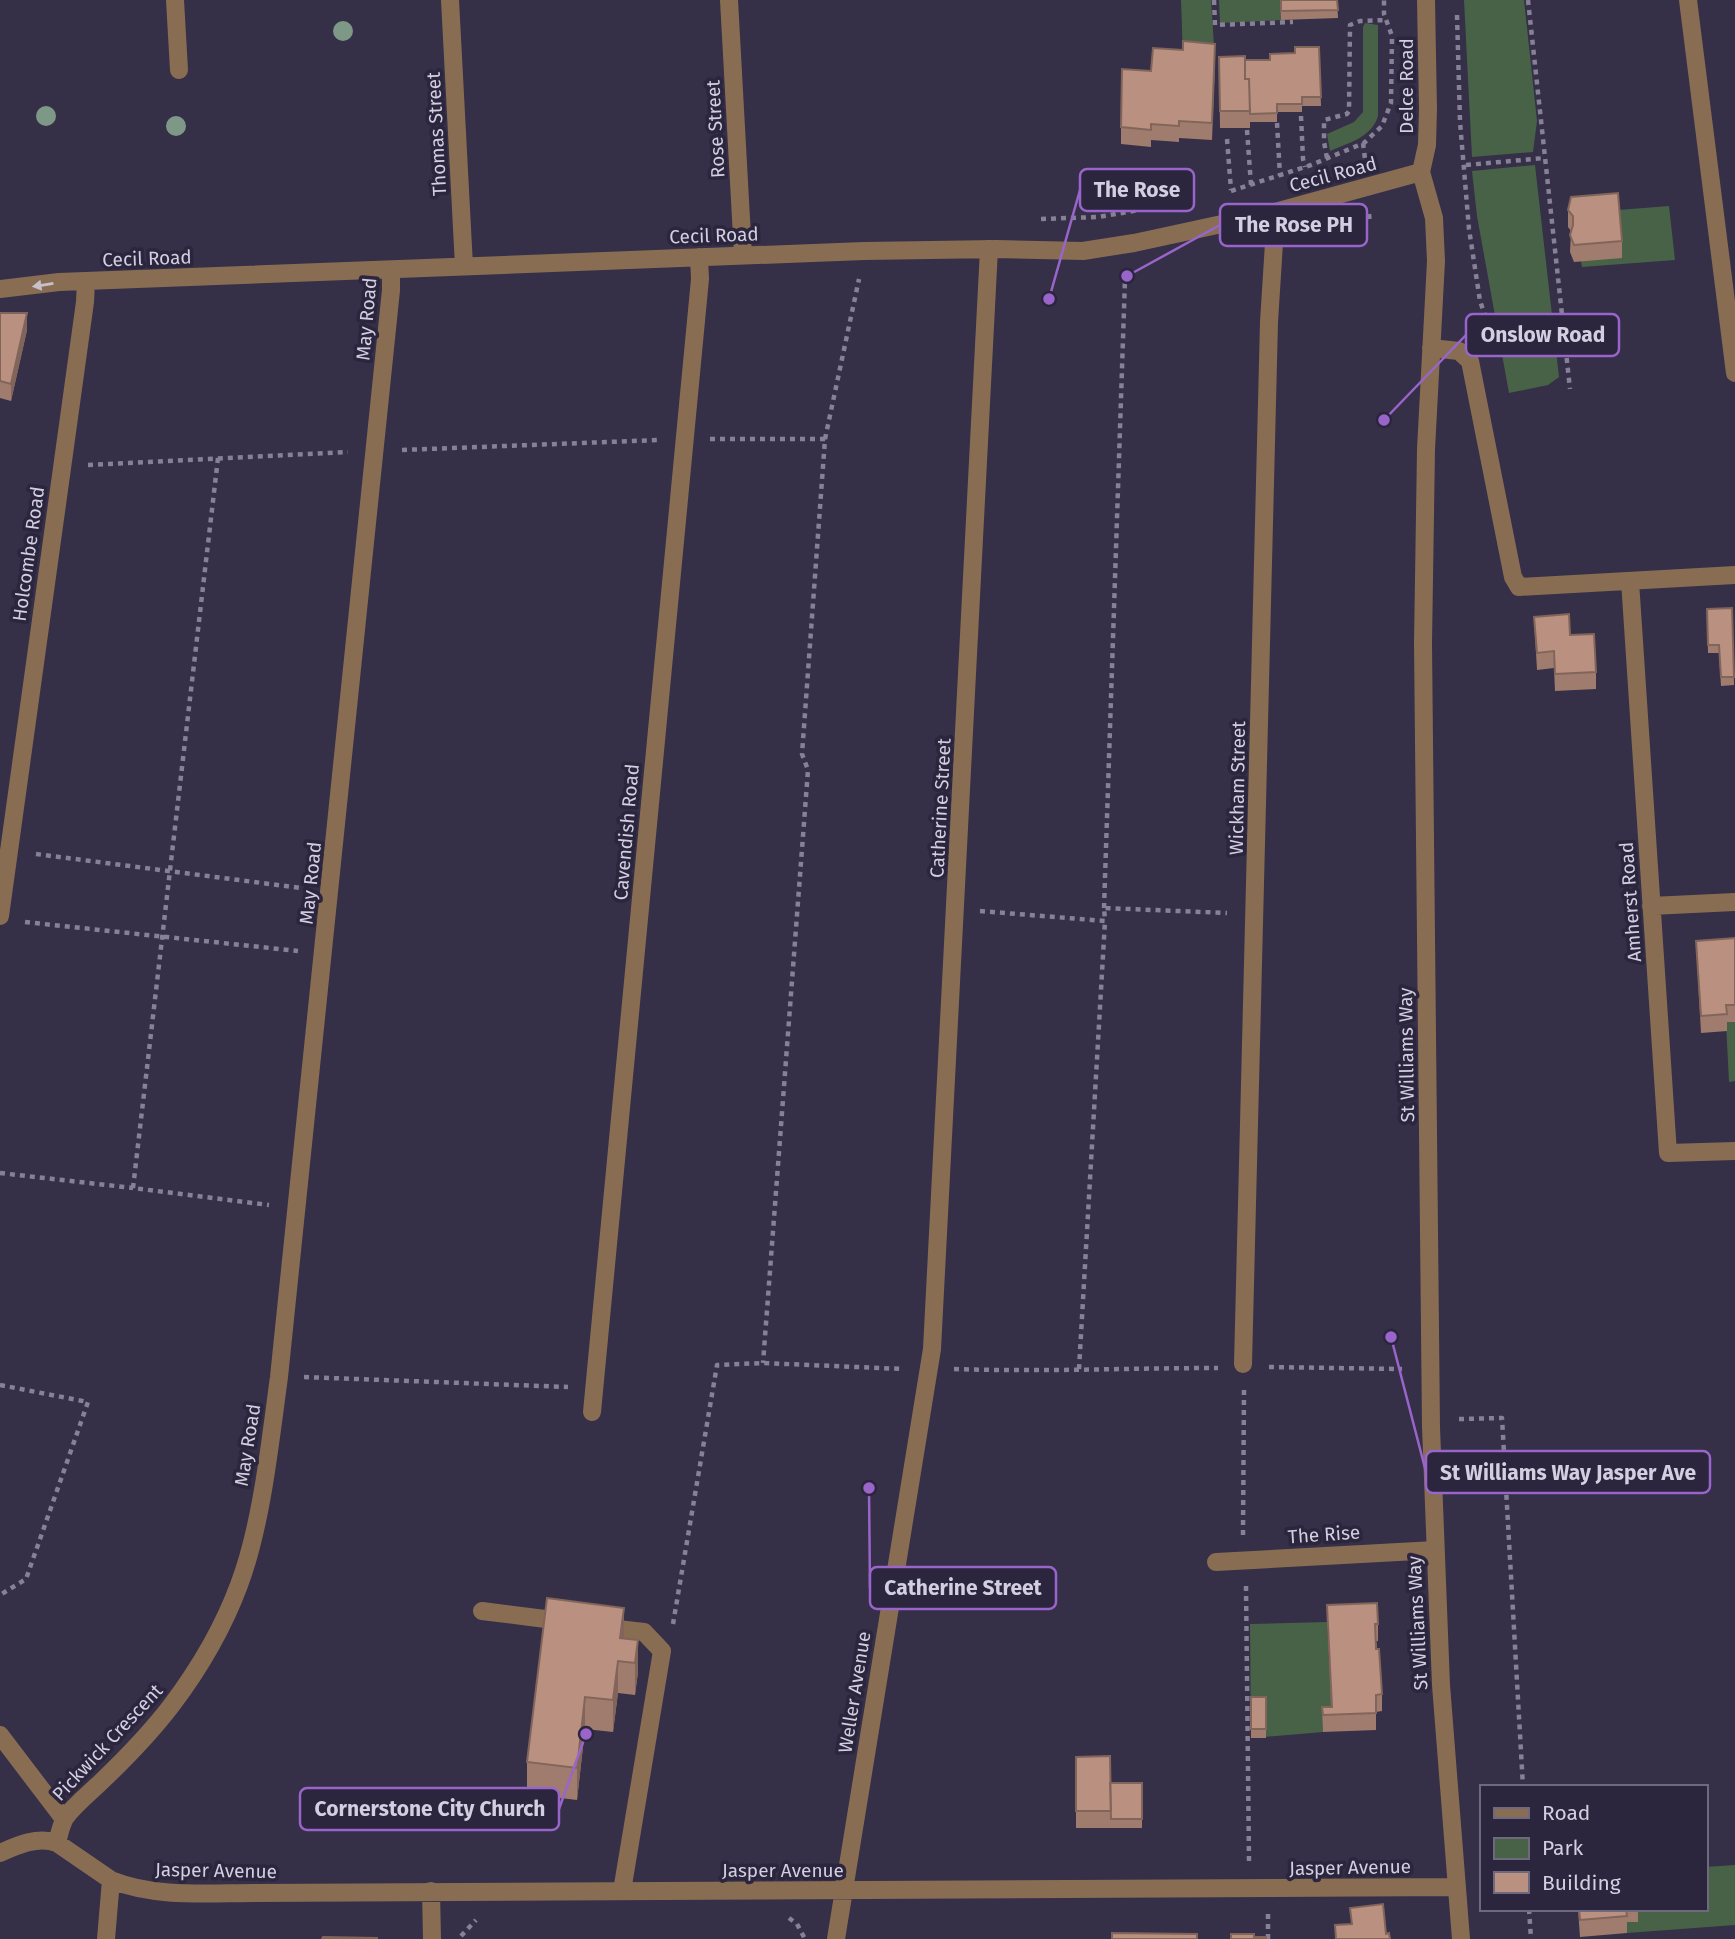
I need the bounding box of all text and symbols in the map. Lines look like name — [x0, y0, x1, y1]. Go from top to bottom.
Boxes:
street label: Delce Road — [1395, 38, 1418, 134]
street label: Thomas Street — [422, 71, 451, 196]
street label: Rose Street — [701, 79, 730, 179]
street label: Cecil Road — [1287, 152, 1379, 197]
callout: The Rose — [1080, 169, 1194, 211]
text: The Rose — [1094, 177, 1181, 203]
callout: The Rose PH — [1220, 204, 1367, 246]
text: The Rose PH — [1235, 212, 1353, 238]
street label: Cecil Road — [669, 222, 759, 249]
street label: Cecil Road — [102, 245, 192, 272]
street label: May Road — [351, 277, 382, 361]
one-way arrow — [32, 280, 54, 291]
callout: Onslow Road — [1466, 314, 1619, 356]
text: Onslow Road — [1481, 322, 1605, 348]
street label: Holcombe Road — [8, 485, 49, 623]
street label: Wickham Street — [1225, 721, 1250, 855]
street label: Catherine Street — [925, 737, 956, 878]
street label: Cavendish Road — [609, 763, 644, 901]
street label: May Road — [295, 841, 326, 926]
street label: Amherst Road — [1615, 841, 1646, 963]
street label: St Williams Way — [1394, 987, 1419, 1123]
street label: May Road — [230, 1402, 265, 1488]
callout: St Williams Way Jasper Ave — [1426, 1451, 1710, 1493]
text: St Williams Way Jasper Ave — [1440, 1460, 1696, 1486]
street label: The Rise — [1287, 1521, 1361, 1548]
street label: St Williams Way — [1402, 1554, 1433, 1691]
callout: Catherine Street — [870, 1567, 1056, 1609]
text: Catherine Street — [884, 1575, 1043, 1601]
street label: Weller Avenue — [834, 1630, 875, 1754]
street label: Pickwick Crescent — [47, 1679, 168, 1806]
legend — [1480, 1785, 1707, 1911]
callout: Cornerstone City Church — [300, 1788, 559, 1830]
text: Cornerstone City Church — [315, 1796, 545, 1822]
text: Road — [1542, 1800, 1590, 1826]
text: Park — [1542, 1835, 1584, 1861]
street label: Jasper Avenue — [1289, 1855, 1411, 1880]
street label: Jasper Avenue — [155, 1858, 277, 1883]
street label: Jasper Avenue — [722, 1859, 844, 1882]
text: Building — [1542, 1870, 1621, 1896]

